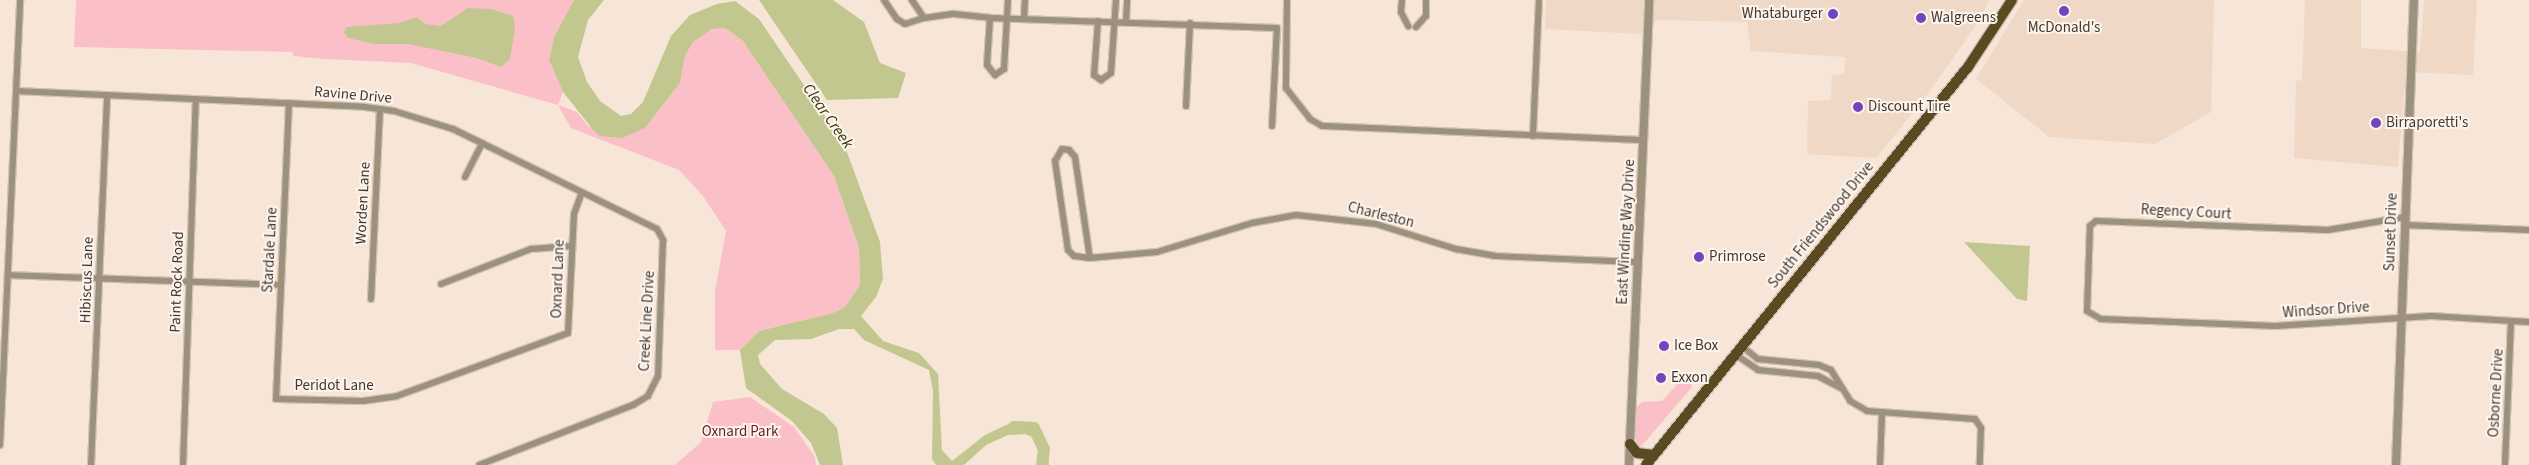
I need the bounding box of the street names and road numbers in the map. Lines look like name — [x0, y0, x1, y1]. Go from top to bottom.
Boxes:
street label: Ravine Drive — [313, 83, 393, 107]
street label: South Friendswood Drive — [1764, 158, 1878, 292]
street label: East Winding Way Drive — [1613, 159, 1639, 305]
street label: Worden Lane — [352, 161, 374, 245]
street label: Sunset Drive — [2381, 192, 2401, 272]
street label: Charleston — [1346, 198, 1416, 232]
street label: Regency Court — [2140, 201, 2232, 223]
street label: Stardale Lane — [259, 207, 281, 293]
street label: Paint Rock Road — [166, 231, 188, 333]
street label: Hibiscus Lane — [76, 236, 98, 324]
street label: Oxnard Lane — [548, 239, 568, 319]
street label: Creek Line Drive — [635, 270, 659, 372]
street label: Windsor Drive — [2282, 298, 2370, 322]
street label: Osborne Drive — [2485, 348, 2507, 438]
street label: Peridot Lane — [294, 377, 374, 395]

